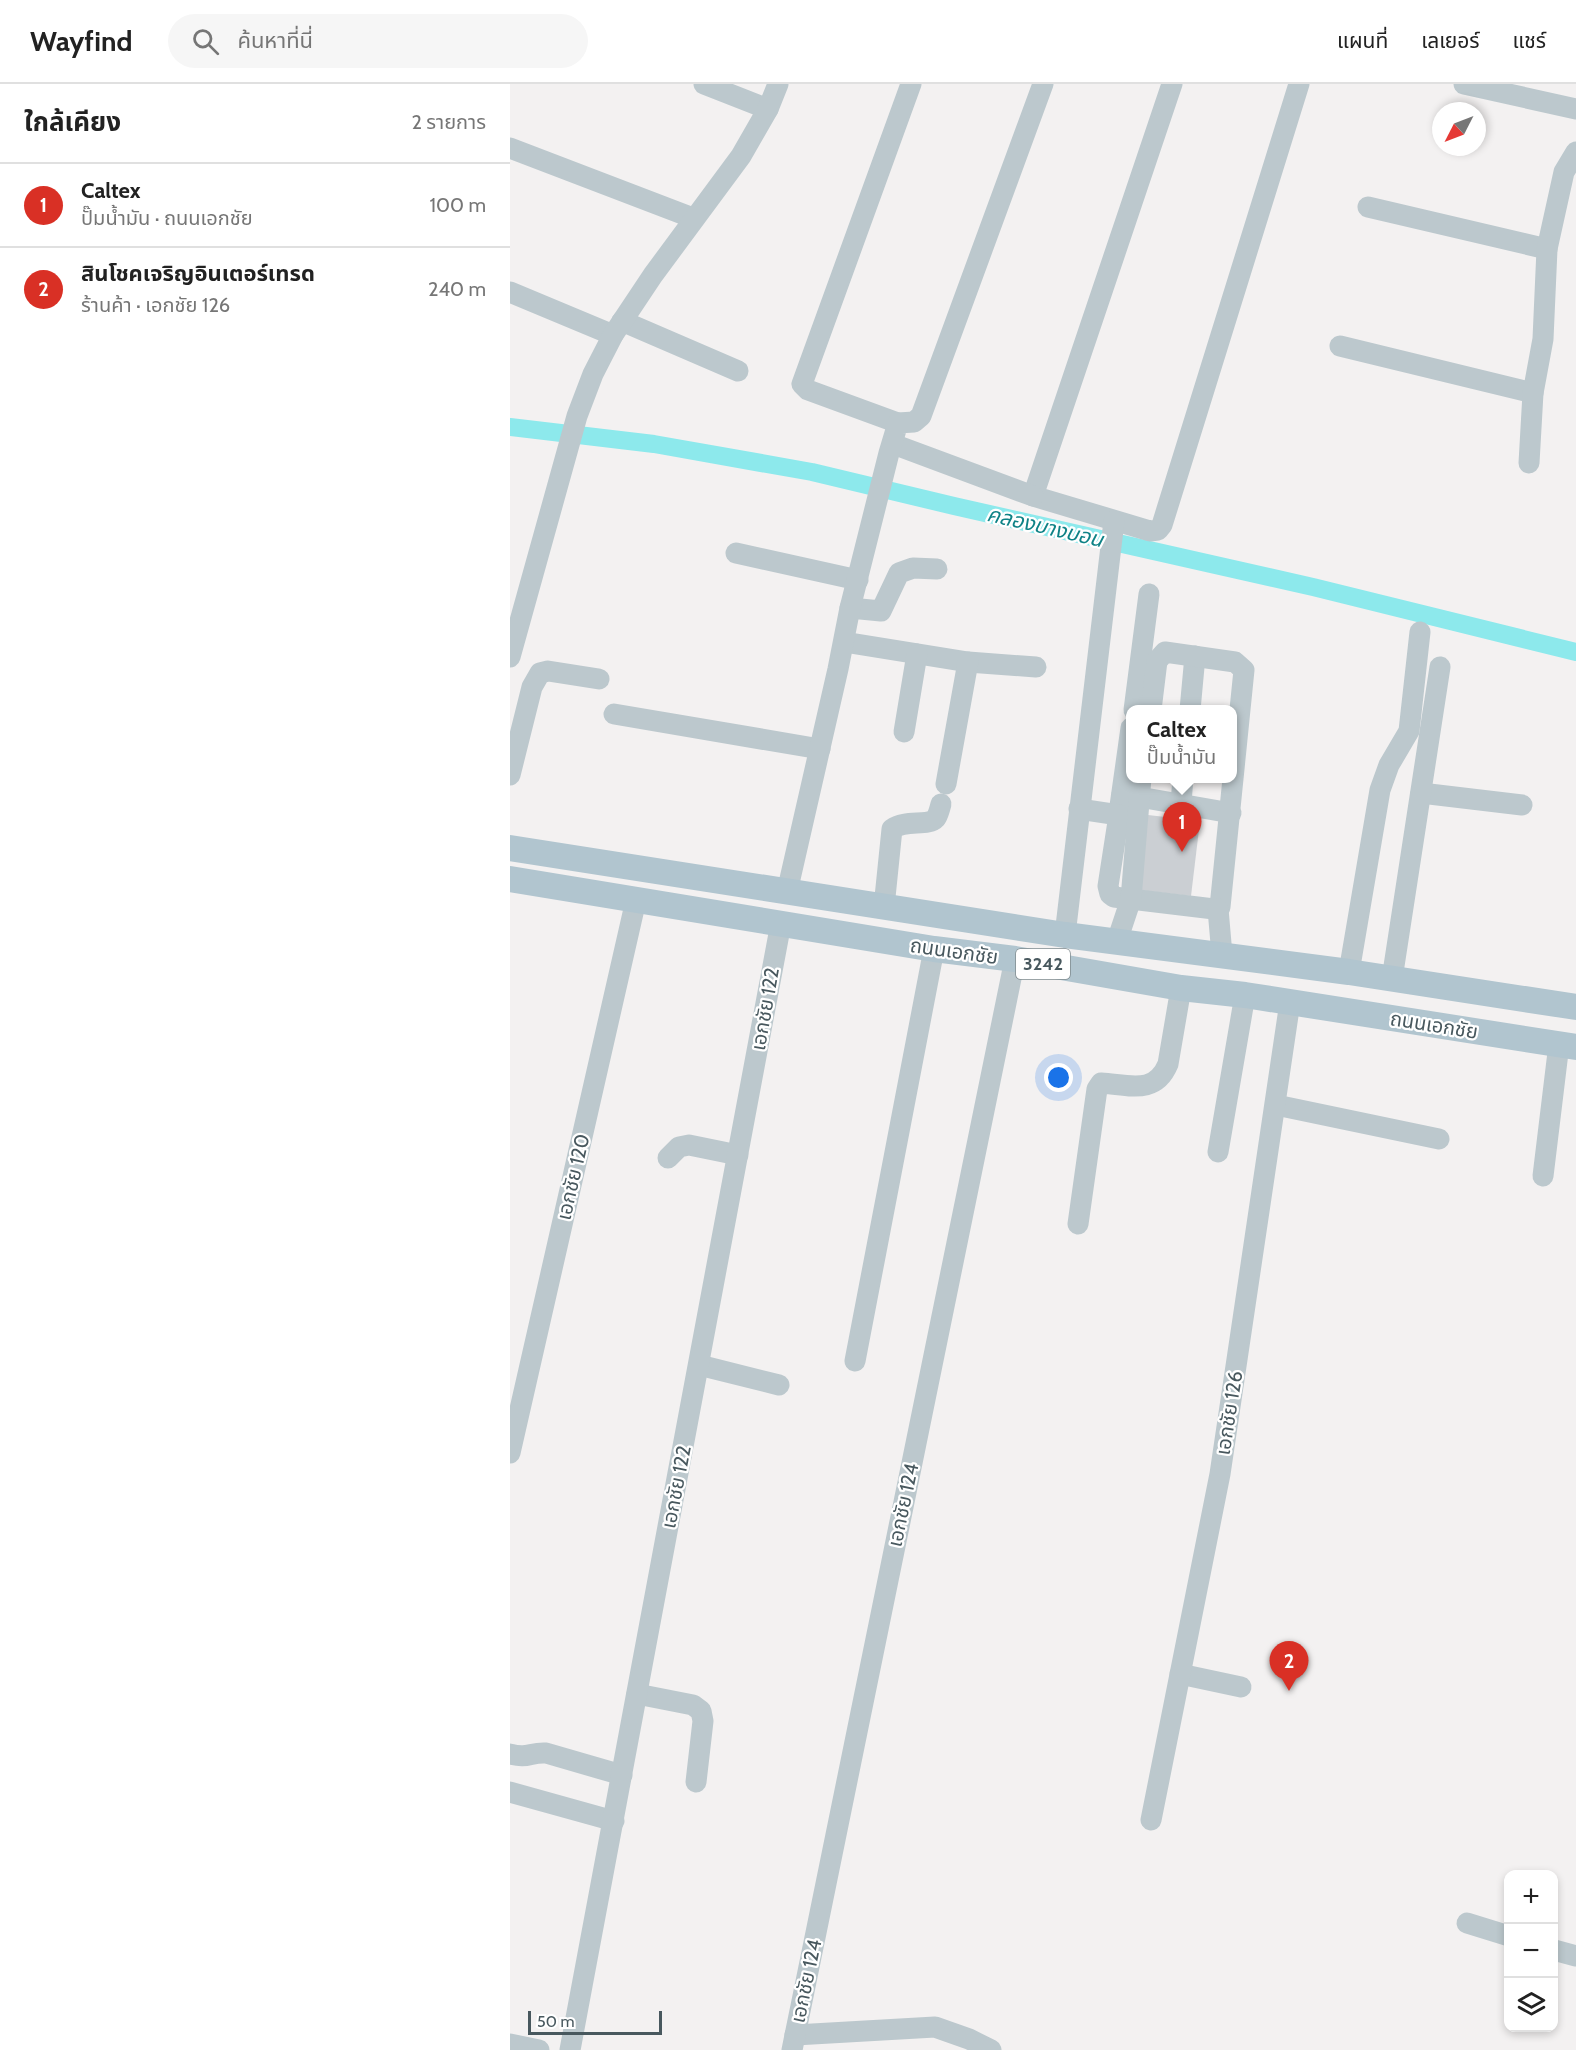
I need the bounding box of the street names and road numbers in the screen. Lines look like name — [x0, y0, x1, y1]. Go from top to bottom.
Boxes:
street label: ถนนเอกชัย — [908, 933, 1000, 969]
road number: 3242 — [1016, 949, 1070, 979]
street label: เอกชัย 122 — [746, 966, 784, 1052]
street label: ถนนเอกชัย — [1388, 1006, 1480, 1044]
street label: เอกชัย 120 — [551, 1132, 595, 1222]
street label: เอกชัย 126 — [1211, 1369, 1247, 1457]
street label: เอกชัย 122 — [656, 1443, 696, 1531]
street label: เอกชัย 124 — [882, 1460, 924, 1549]
street label: เอกชัย 124 — [785, 1936, 827, 2025]

